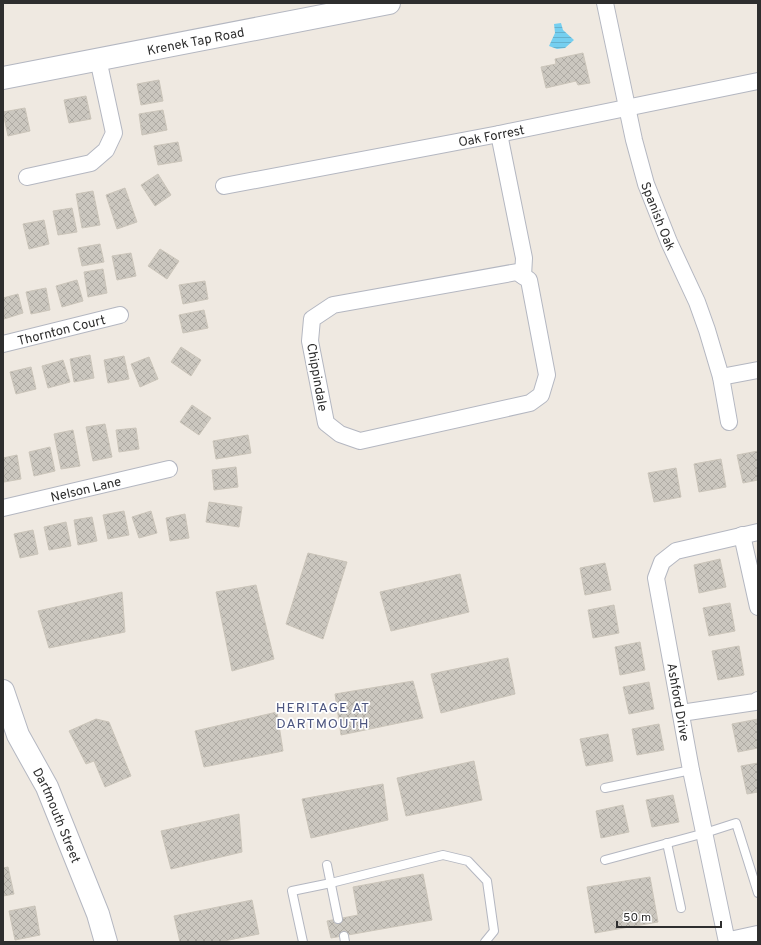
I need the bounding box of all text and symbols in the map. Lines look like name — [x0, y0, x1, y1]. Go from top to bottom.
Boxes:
street label: Krenek Tap Road — [146, 25, 246, 60]
street label: Oak Forrest — [457, 123, 526, 152]
street label: Spanish Oak — [636, 180, 678, 254]
street label: Thornton Court — [16, 313, 107, 350]
street label: Chippindale — [302, 342, 330, 413]
street label: Nelson Lane — [49, 474, 123, 507]
street label: Ashford Drive — [662, 662, 692, 743]
district label: HERITAGE AT DARTMOUTH — [276, 700, 370, 733]
street label: Dartmouth Street — [28, 766, 83, 866]
scale bar — [617, 903, 721, 929]
text: 50 m — [623, 910, 651, 926]

